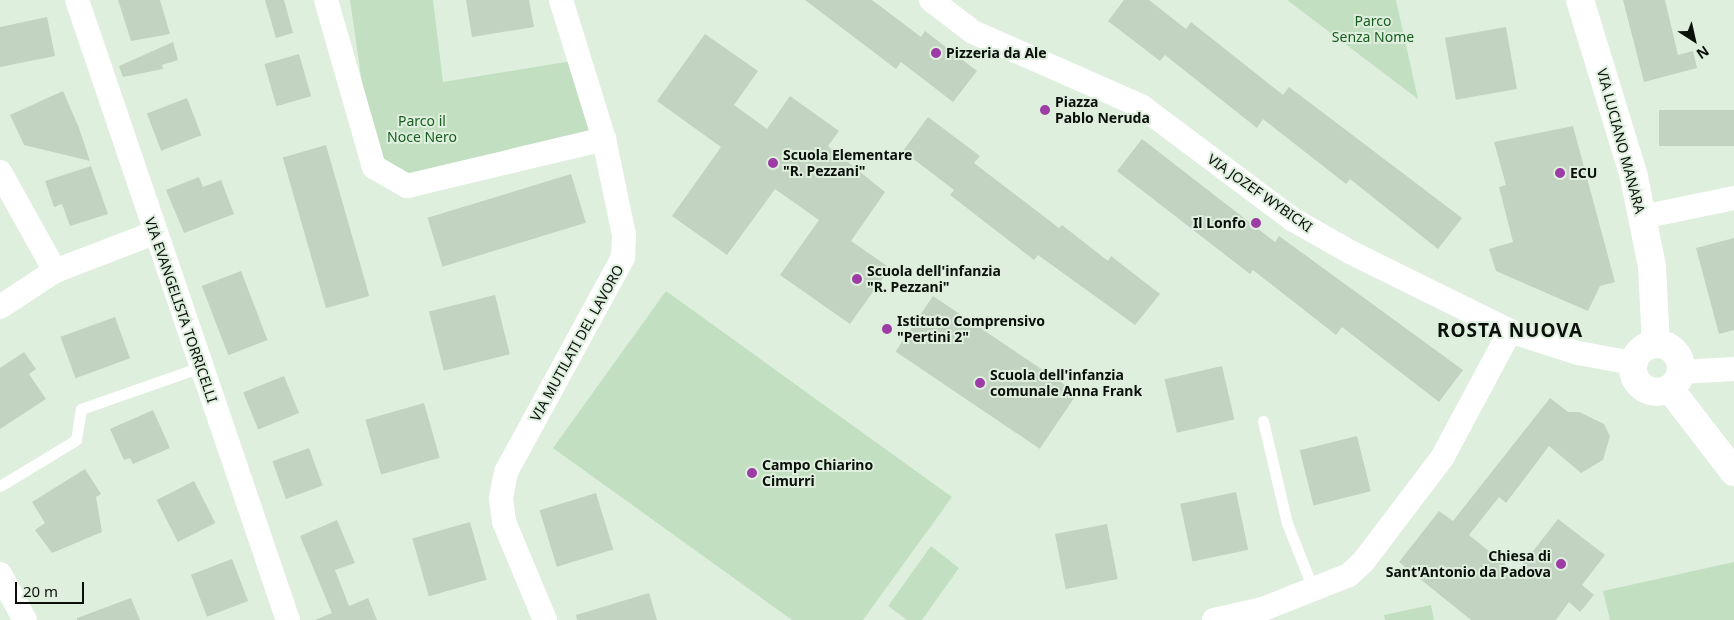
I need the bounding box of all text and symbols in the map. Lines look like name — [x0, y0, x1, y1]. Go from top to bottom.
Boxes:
park label: Parco Senza Nome — [1332, 13, 1414, 46]
north arrow — [1669, 15, 1719, 65]
text: N — [1693, 42, 1713, 64]
place label: Pizzeria da Ale — [946, 45, 1047, 61]
marker: Pizzeria da Ale — [930, 47, 942, 59]
street label: VIA LUCIANO MANARA — [1594, 66, 1648, 216]
place label: Piazza Pablo Neruda — [1055, 94, 1150, 126]
marker: Piazza Pablo Neruda — [1039, 104, 1051, 116]
park label: Parco il Noce Nero — [387, 113, 457, 146]
place label: Scuola Elementare "R. Pezzani" — [783, 147, 912, 180]
street label: VIA JOZEF WYBICKI — [1204, 151, 1316, 235]
marker: Scuola Elementare "R. Pezzani" — [767, 157, 779, 169]
place label: ECU — [1570, 165, 1597, 181]
marker: ECU — [1554, 167, 1566, 179]
street label: VIA EVANGELISTA TORRICELLI — [141, 215, 221, 405]
place label: Il Lonfo — [1193, 215, 1246, 231]
marker: Il Lonfo — [1250, 217, 1262, 229]
street label: VIA MUTILATI DEL LAVORO — [527, 262, 627, 424]
place label: Scuola dell'infanzia "R. Pezzani" — [867, 263, 1001, 296]
marker: Scuola dell'infanzia "R. Pezzani" — [851, 273, 863, 285]
place label: Istituto Comprensivo "Pertini 2" — [897, 313, 1045, 346]
district label: ROSTA NUOVA — [1436, 320, 1584, 342]
marker: Istituto Comprensivo "Pertini 2" — [881, 323, 893, 335]
place label: Scuola dell'infanzia comunale Anna Frank — [990, 367, 1142, 400]
marker: Scuola dell'infanzia comunale Anna Frank — [974, 377, 986, 389]
place label: Campo Chiarino Cimurri — [762, 457, 873, 490]
marker: Campo Chiarino Cimurri — [746, 467, 758, 479]
place label: Chiesa di Sant'Antonio da Padova — [1386, 548, 1551, 580]
marker: Chiesa di Sant'Antonio da Padova — [1555, 558, 1567, 570]
scale bar — [18, 572, 86, 604]
text: 20 m — [23, 581, 58, 601]

